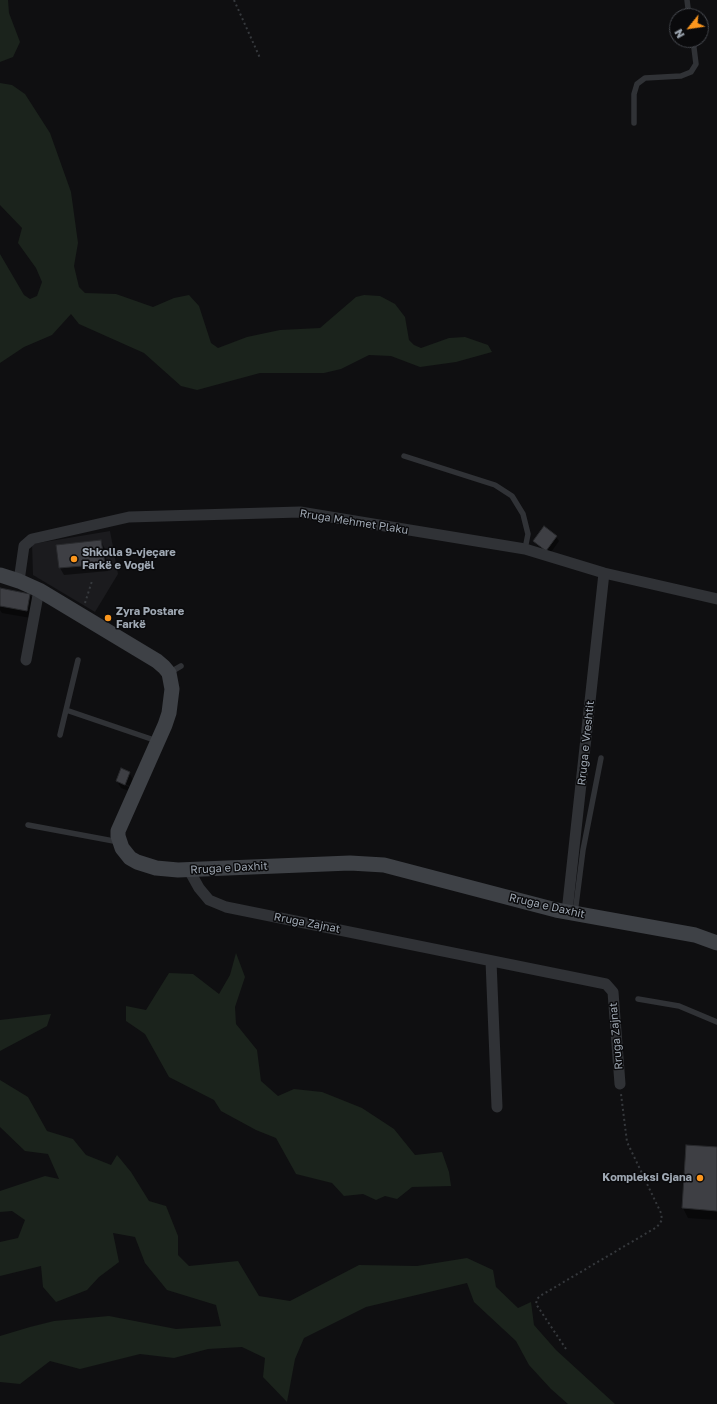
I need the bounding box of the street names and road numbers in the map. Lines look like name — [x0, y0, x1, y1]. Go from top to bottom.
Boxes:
street label: Rruga Mehmet Plaku — [299, 507, 409, 537]
street label: Rruga e Vreshtit — [575, 700, 597, 786]
street label: Rruga e Daxhit — [190, 859, 268, 877]
street label: Rruga e Daxhit — [508, 891, 586, 921]
street label: Rruga Zajnat — [273, 910, 341, 936]
street label: Rruga Zajnat — [606, 1002, 626, 1070]

